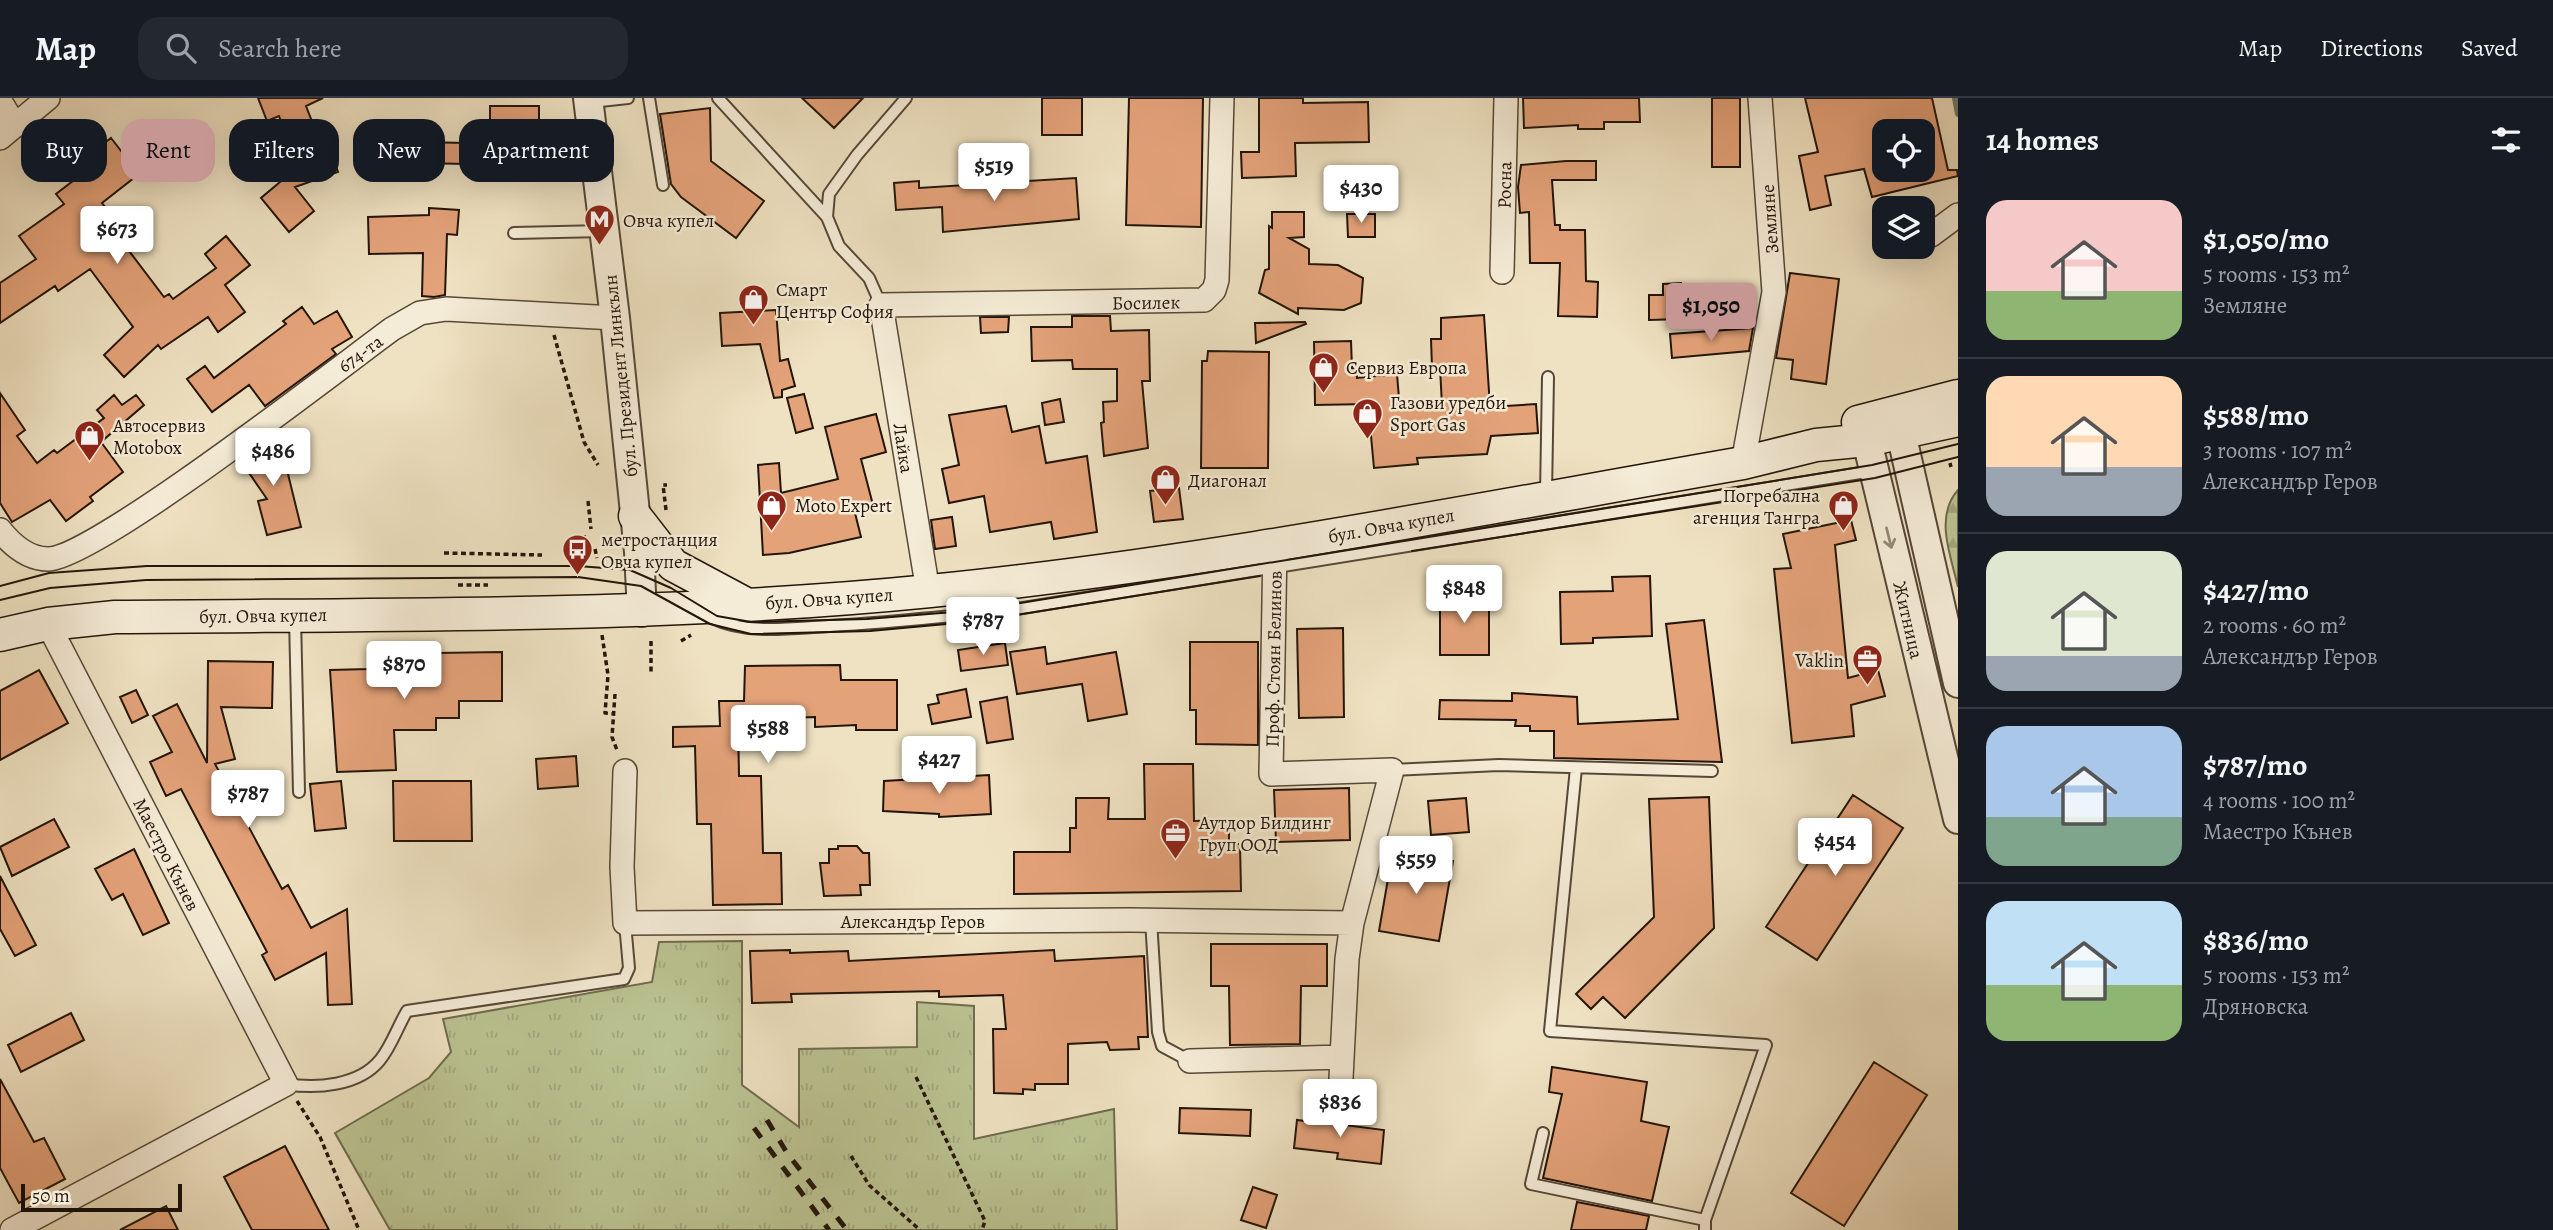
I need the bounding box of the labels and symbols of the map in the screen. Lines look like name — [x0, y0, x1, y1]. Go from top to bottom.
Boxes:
pin: $519 — [953, 144, 1035, 203]
street label: Росна — [1492, 161, 1518, 209]
pin: $430 — [1320, 166, 1402, 225]
street label: Земляне — [1755, 183, 1785, 255]
metro station icon: Овча купел — [583, 203, 617, 247]
pin: $673 — [76, 206, 158, 266]
place label: Овча купел — [623, 208, 714, 234]
street label: бул. Президент Линкълн — [597, 273, 645, 479]
place label: Смарт Център София — [776, 277, 894, 325]
shop icon: Смарт Център София — [736, 283, 770, 327]
pin: $1,050 — [1654, 284, 1768, 343]
street label: Босилек — [1112, 289, 1181, 317]
street label: 674-та — [333, 329, 389, 379]
shop icon: Сервиз Европа — [1306, 350, 1340, 394]
place label: Сервиз Европа — [1346, 355, 1467, 381]
place label: Газови уредби Sport Gas — [1390, 390, 1506, 438]
shop icon: Газови уредби Sport Gas — [1350, 396, 1384, 440]
place label: Автосервиз Motobox — [112, 413, 206, 461]
shop icon: Автосервиз Motobox — [73, 419, 107, 463]
street label: Лайка — [886, 421, 920, 475]
pin: $486 — [232, 428, 314, 488]
shop icon: Диагонал — [1148, 463, 1182, 507]
place label: Диагонал — [1188, 468, 1267, 494]
place label: Погребална агенция Тангра — [1693, 483, 1820, 531]
shop icon: Moto Expert — [755, 488, 789, 532]
shop icon: Погребална агенция Тангра — [1826, 489, 1860, 533]
place label: Moto Expert — [795, 493, 892, 519]
street label: бул. Овча купел — [1326, 502, 1456, 550]
one-way arrow — [1883, 526, 1896, 549]
place label: метростанция Овча купел — [601, 527, 718, 575]
bus stop icon: метростанция Овча купел — [561, 533, 595, 577]
pin: $848 — [1423, 566, 1505, 625]
street label: Проф. Стоян Белинов — [1259, 570, 1289, 748]
street label: Житница — [1887, 579, 1930, 662]
street label: бул. Овча купел — [764, 582, 894, 616]
pin: $787 — [942, 598, 1024, 657]
street label: бул. Овча купел — [199, 602, 327, 630]
pin: $870 — [363, 642, 445, 701]
office icon: Vaklin — [1850, 643, 1884, 687]
place label: Vaklin — [1794, 648, 1844, 674]
pin: $588 — [727, 706, 809, 765]
pin: $427 — [898, 736, 980, 796]
pin: $787 — [207, 770, 289, 830]
street label: Маестро Кънев — [126, 794, 206, 915]
place label: Аутдор Билдинг Груп ООД — [1198, 810, 1331, 858]
office icon: Аутдор Билдинг Груп ООД — [1159, 816, 1193, 860]
pin: $454 — [1794, 818, 1876, 878]
pin: $559 — [1375, 836, 1457, 896]
street label: Александър Геров — [840, 909, 985, 935]
pin: $836 — [1299, 1080, 1381, 1139]
scale bar — [21, 1181, 182, 1213]

